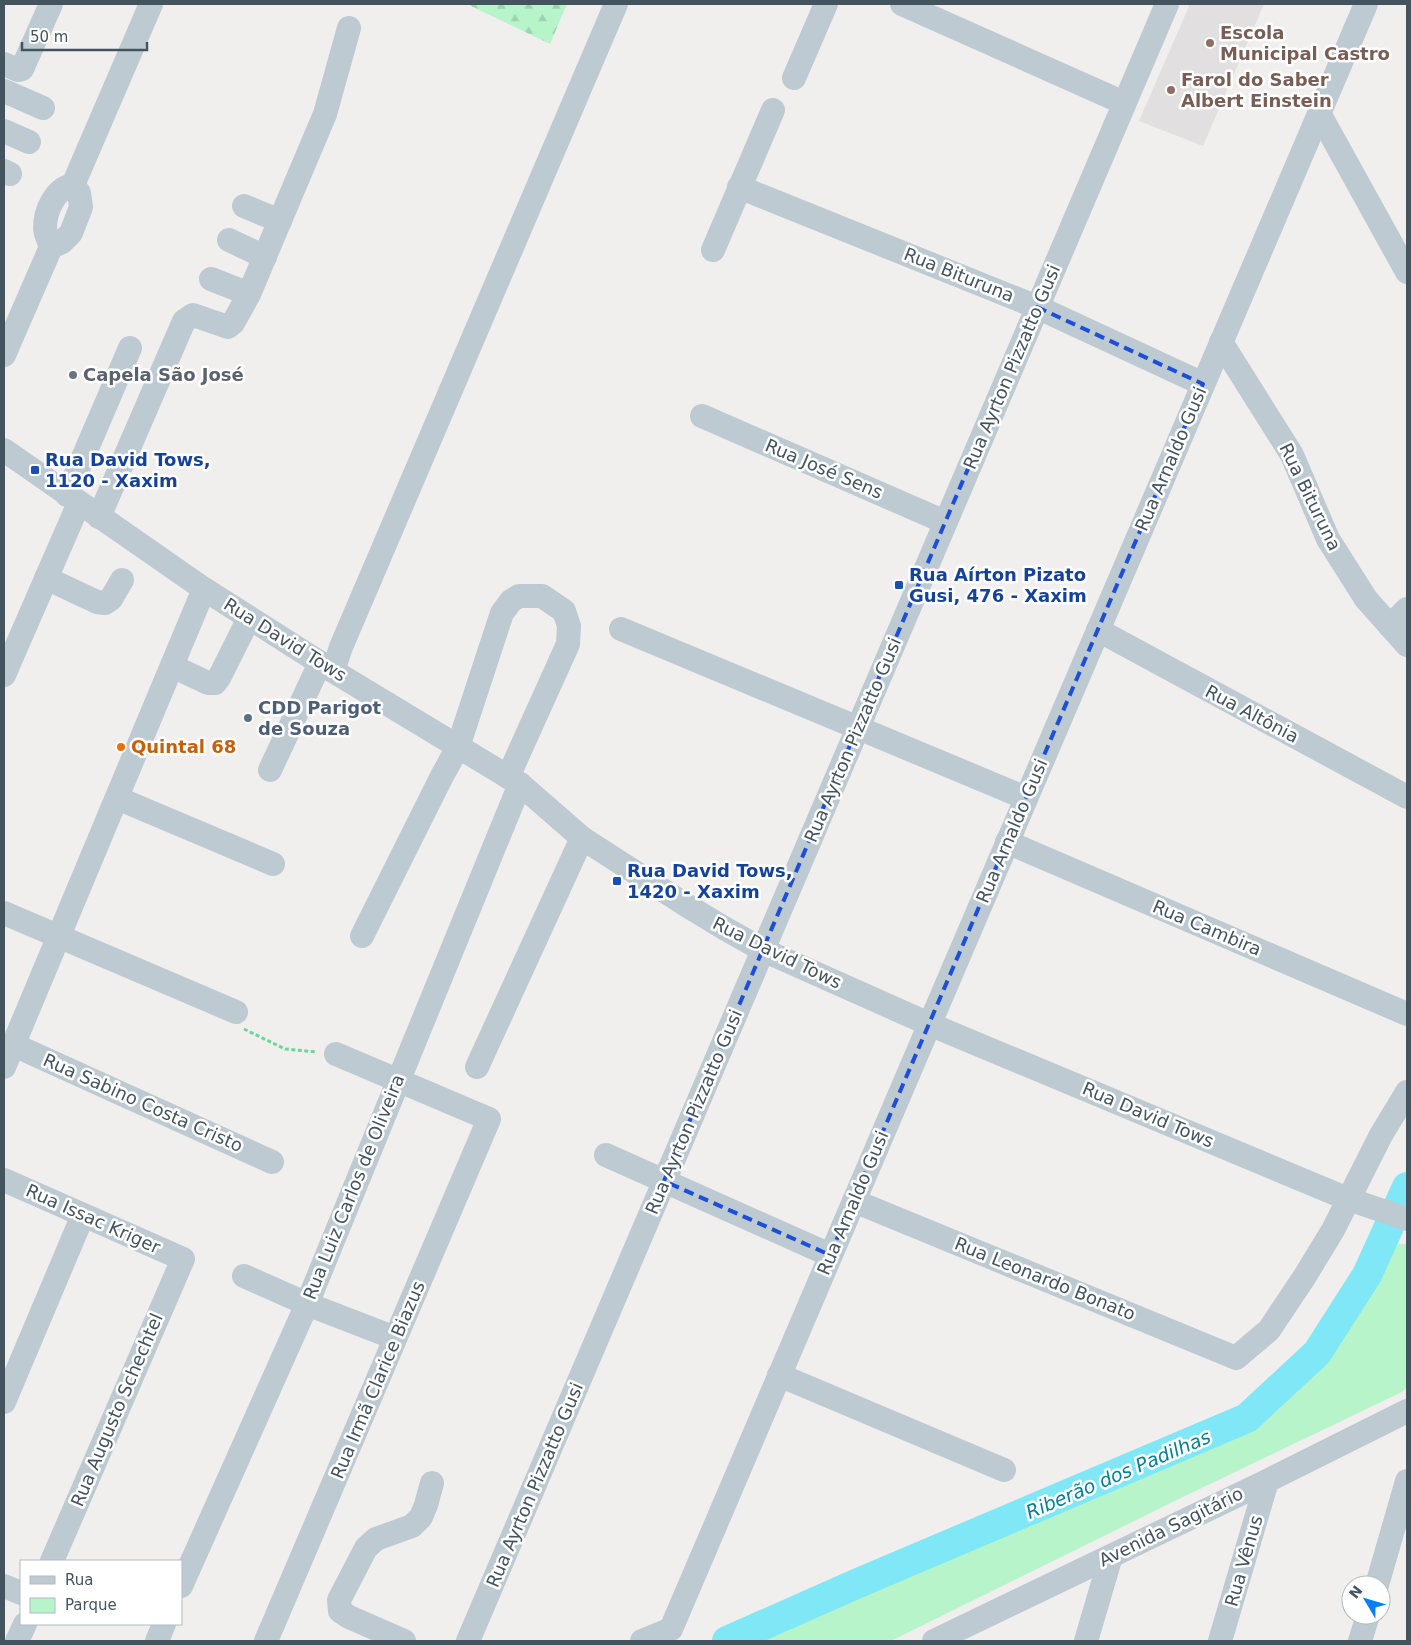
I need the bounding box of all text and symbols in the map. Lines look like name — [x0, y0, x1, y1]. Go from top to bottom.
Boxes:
scale bar — [22, 20, 148, 52]
place label: Escola Municipal Castro — [1220, 22, 1390, 64]
text: 50 m — [30, 28, 68, 46]
marker: Escola Municipal Castro — [1204, 37, 1216, 49]
place label: Farol do Saber Albert Einstein — [1181, 69, 1332, 111]
marker: Farol do Saber Albert Einstein — [1165, 84, 1177, 96]
street label: Rua Bituruna — [901, 243, 1017, 306]
street label: Rua Ayrton Pizzatto Gusi — [959, 261, 1064, 472]
place label: Capela São José — [83, 364, 244, 385]
marker: Capela São José — [67, 369, 79, 381]
street label: Rua Arnaldo Gusi — [1131, 384, 1210, 534]
street label: Rua José Sens — [762, 434, 886, 503]
street label: Rua Bituruna — [1275, 440, 1346, 554]
place label: Rua David Tows, 1120 - Xaxim — [45, 449, 211, 491]
marker: Rua David Tows, 1120 - Xaxim — [29, 464, 41, 476]
place label: Rua Aírton Pizato Gusi, 476 - Xaxim — [909, 564, 1087, 606]
marker: Rua Aírton Pizato Gusi, 476 - Xaxim — [893, 579, 905, 591]
street label: Rua David Tows — [220, 593, 350, 686]
street label: Rua Ayrton Pizzatto Gusi — [800, 634, 905, 845]
street label: Rua Altônia — [1202, 680, 1302, 747]
place label: CDD Parigot de Souza — [258, 697, 382, 739]
marker: CDD Parigot de Souza — [242, 712, 254, 724]
place label: Quintal 68 — [131, 736, 236, 757]
marker: Quintal 68 — [115, 741, 127, 753]
street label: Rua Arnaldo Gusi — [972, 756, 1051, 906]
place label: Rua David Tows, 1420 - Xaxim — [627, 860, 793, 902]
marker: Rua David Tows, 1420 - Xaxim — [611, 875, 623, 887]
street label: Rua Cambira — [1150, 895, 1265, 960]
street label: Rua David Tows — [709, 912, 845, 993]
street label: Rua Ayrton Pizzatto Gusi — [641, 1006, 746, 1217]
street label: Rua Sabino Costa Cristo — [40, 1049, 246, 1156]
street label: Rua Luiz Carlos de Oliveira — [299, 1071, 408, 1302]
street label: Rua David Tows — [1079, 1077, 1217, 1152]
street label: Rua Arnaldo Gusi — [813, 1128, 892, 1278]
street label: Rua Issac Kriger — [23, 1180, 164, 1258]
street label: Rua Leonardo Bonato — [952, 1233, 1139, 1324]
street label: Rua Irmã Clarice Biazus — [326, 1278, 429, 1482]
street label: Rua Augusto Schechtel — [66, 1310, 167, 1510]
street label: Rua Ayrton Pizzatto Gusi — [482, 1379, 587, 1590]
water label: Riberão dos Padilhas — [1022, 1425, 1214, 1523]
street label: Avenida Sagitário — [1095, 1482, 1246, 1571]
street label: Rua Vênus — [1220, 1513, 1267, 1609]
legend — [20, 1560, 182, 1625]
text: Rua — [65, 1571, 93, 1589]
north arrow — [1341, 1575, 1391, 1625]
text: N — [1346, 1582, 1366, 1602]
text: Parque — [65, 1596, 117, 1614]

